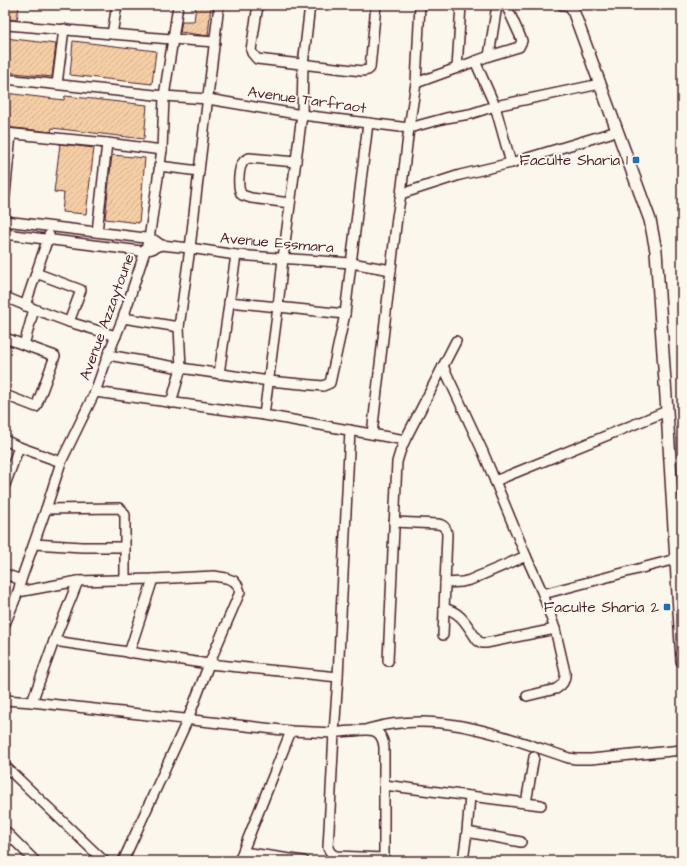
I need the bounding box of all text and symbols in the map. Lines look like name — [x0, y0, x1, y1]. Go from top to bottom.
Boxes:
street label: Avenue Tarfraot — [246, 81, 368, 119]
place label: Faculte Sharia 1 — [520, 150, 628, 171]
marker: Faculte Sharia 1 — [631, 155, 641, 165]
street label: Avenue Essmara — [219, 228, 335, 258]
street label: Avenue Azzaytoune — [74, 251, 141, 383]
place label: Faculte Sharia 2 — [544, 597, 659, 618]
marker: Faculte Sharia 2 — [662, 602, 672, 612]

